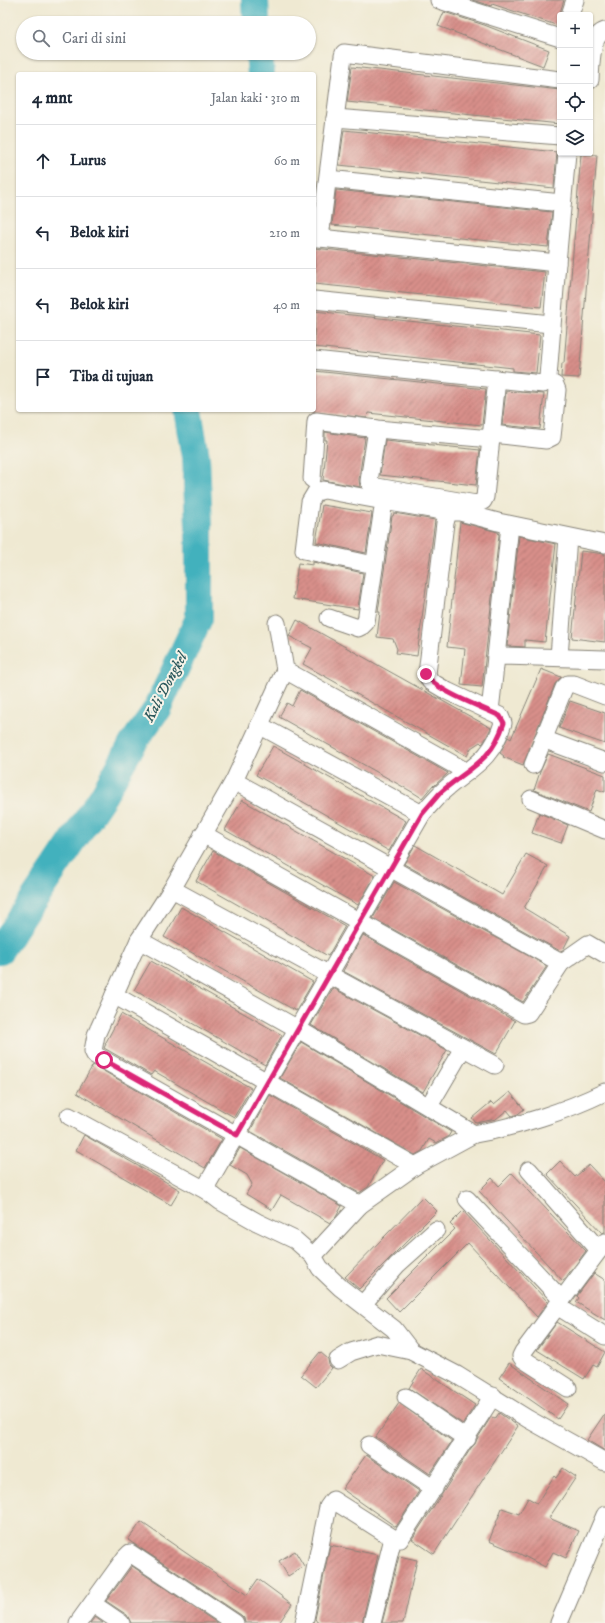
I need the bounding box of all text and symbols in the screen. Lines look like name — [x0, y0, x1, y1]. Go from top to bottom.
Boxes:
map controls — [557, 12, 593, 156]
button: + — [557, 12, 593, 48]
search box — [16, 16, 316, 60]
icon: search — [30, 27, 52, 49]
text: Cari di sini — [62, 29, 126, 48]
button: − — [557, 48, 593, 84]
button: locate — [557, 84, 593, 120]
text: 4 mnt — [32, 87, 72, 109]
text: Jalan kaki · 310 m — [211, 90, 300, 106]
button: layers — [557, 120, 593, 156]
icon: ahead — [32, 150, 54, 172]
text: Lurus — [70, 151, 106, 170]
text: 60 m — [274, 153, 300, 169]
icon: left — [32, 222, 54, 244]
text: Belok kiri — [70, 223, 129, 242]
text: 210 m — [269, 225, 300, 241]
icon: left — [32, 294, 54, 316]
text: Belok kiri — [70, 295, 129, 314]
text: 40 m — [273, 297, 300, 313]
icon: arrive — [32, 366, 54, 388]
text: Tiba di tujuan — [70, 367, 153, 386]
water label: Kali Dongkel — [139, 647, 193, 726]
route end — [417, 665, 435, 683]
route start — [95, 1051, 113, 1069]

